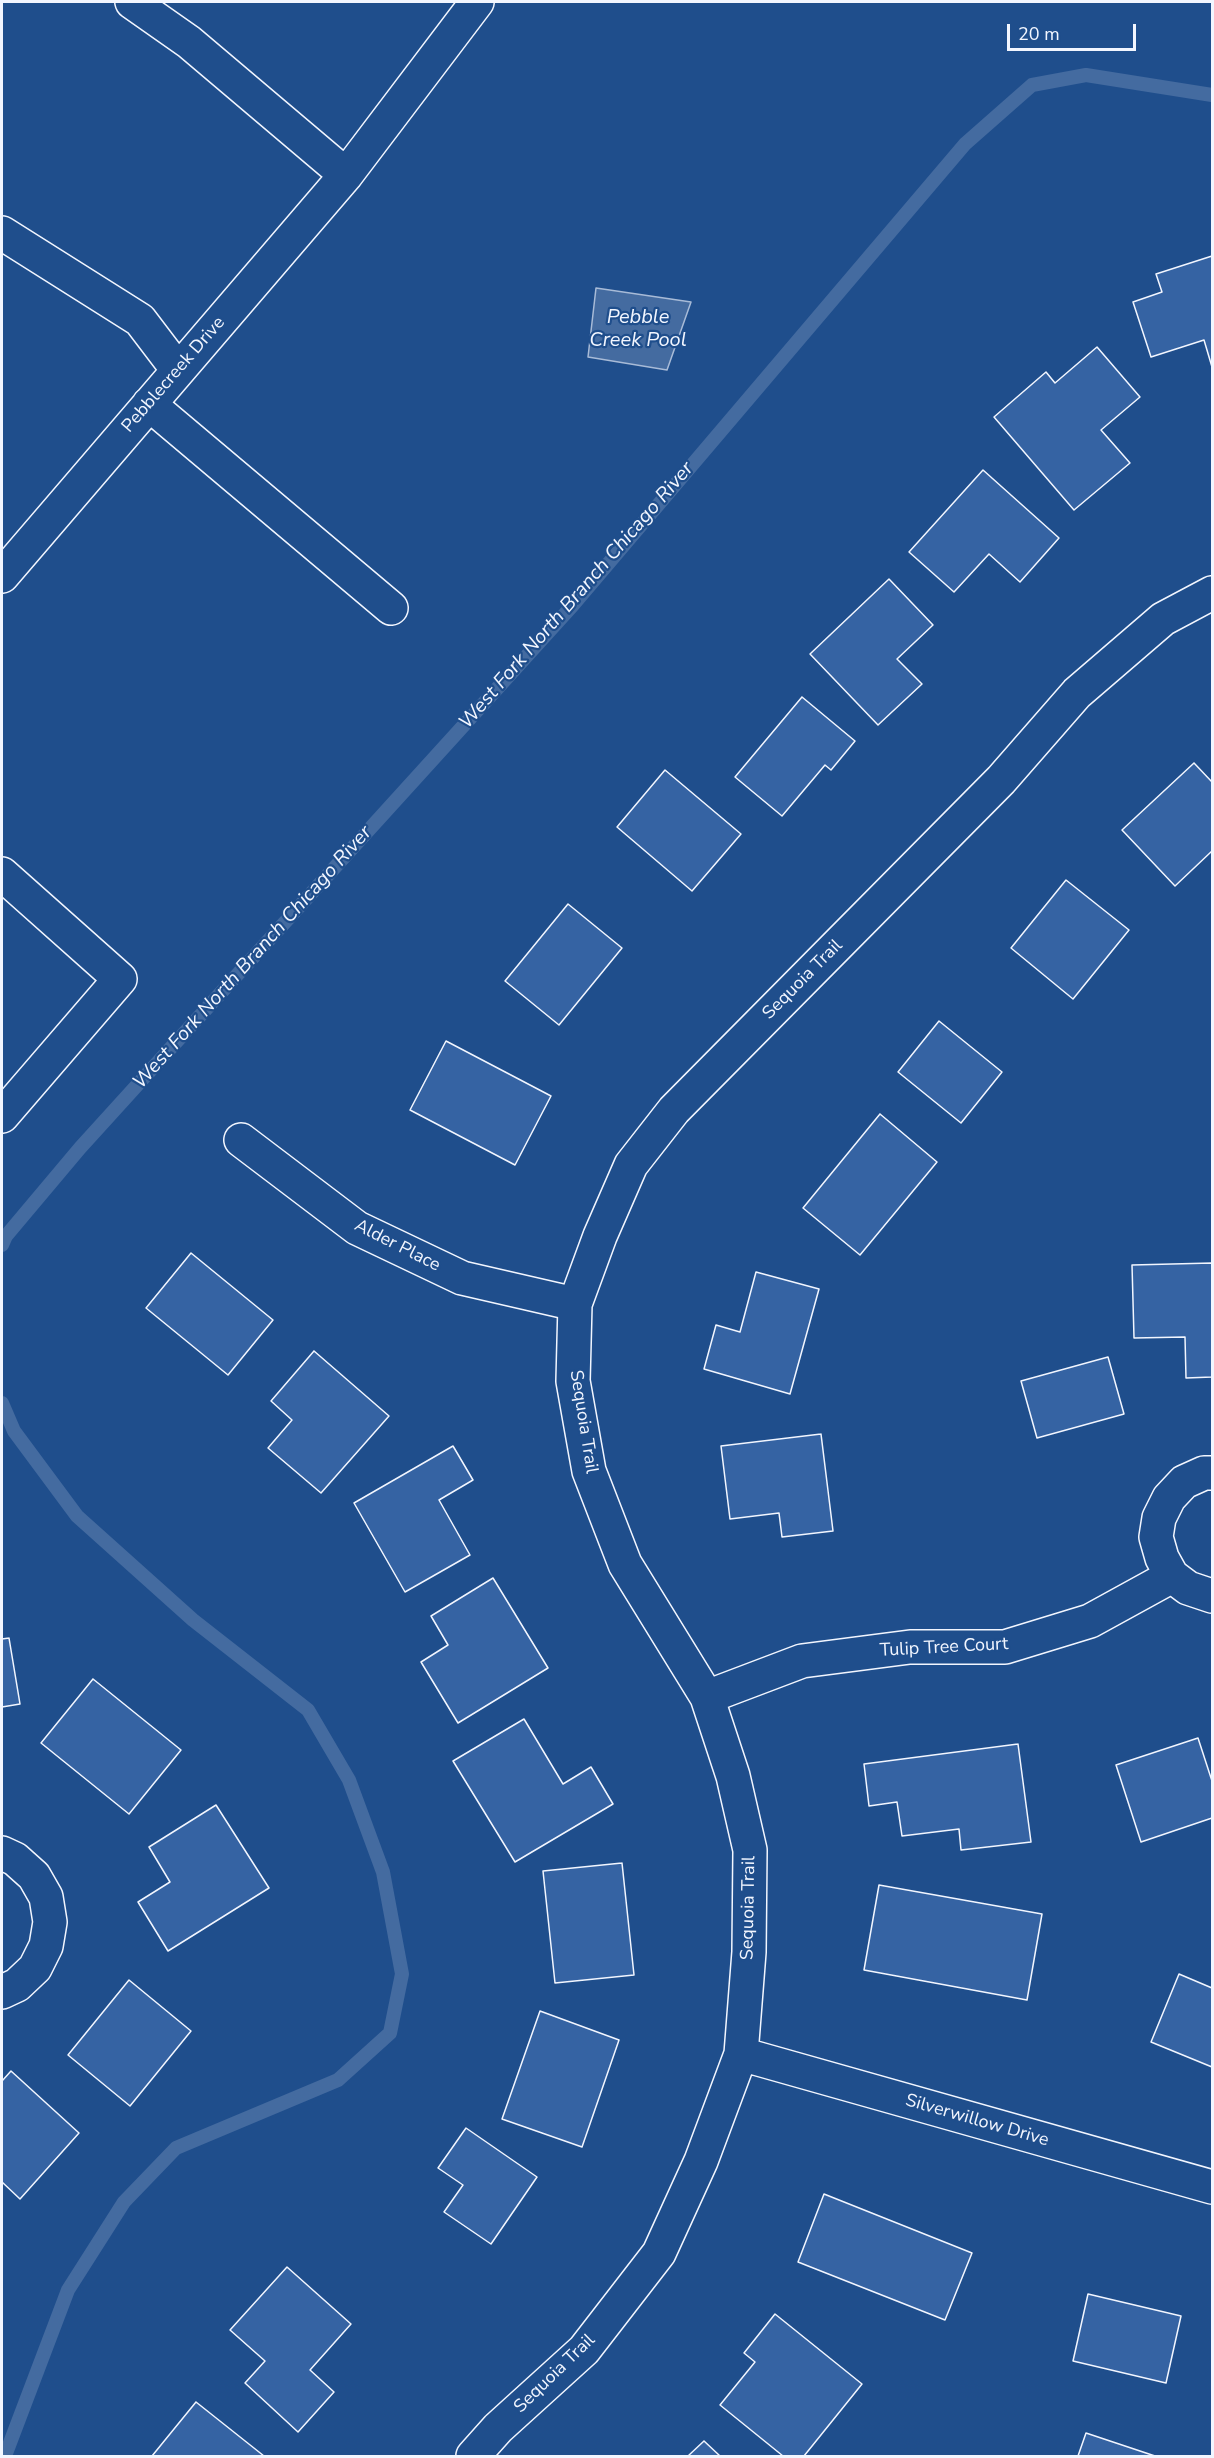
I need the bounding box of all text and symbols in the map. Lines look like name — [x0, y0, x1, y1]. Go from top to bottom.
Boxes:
scale bar — [1010, 12, 1139, 50]
text: 20 m — [1018, 22, 1060, 46]
water label: Pebble Creek Pool — [589, 306, 687, 353]
street label: Pebblecreek Drive — [118, 313, 230, 437]
water label: West Fork North Branch Chicago River — [455, 458, 699, 734]
water label: West Fork North Branch Chicago River — [128, 822, 378, 1094]
street label: Sequoia Trail — [758, 935, 848, 1025]
street label: Alder Place — [350, 1215, 444, 1277]
street label: Sequoia Trail — [564, 1369, 602, 1475]
street label: Tulip Tree Court — [879, 1634, 1009, 1662]
street label: Sequoia Trail — [737, 1856, 761, 1960]
street label: Silverwillow Drive — [903, 2090, 1051, 2152]
street label: Sequoia Trail — [510, 2330, 600, 2418]

